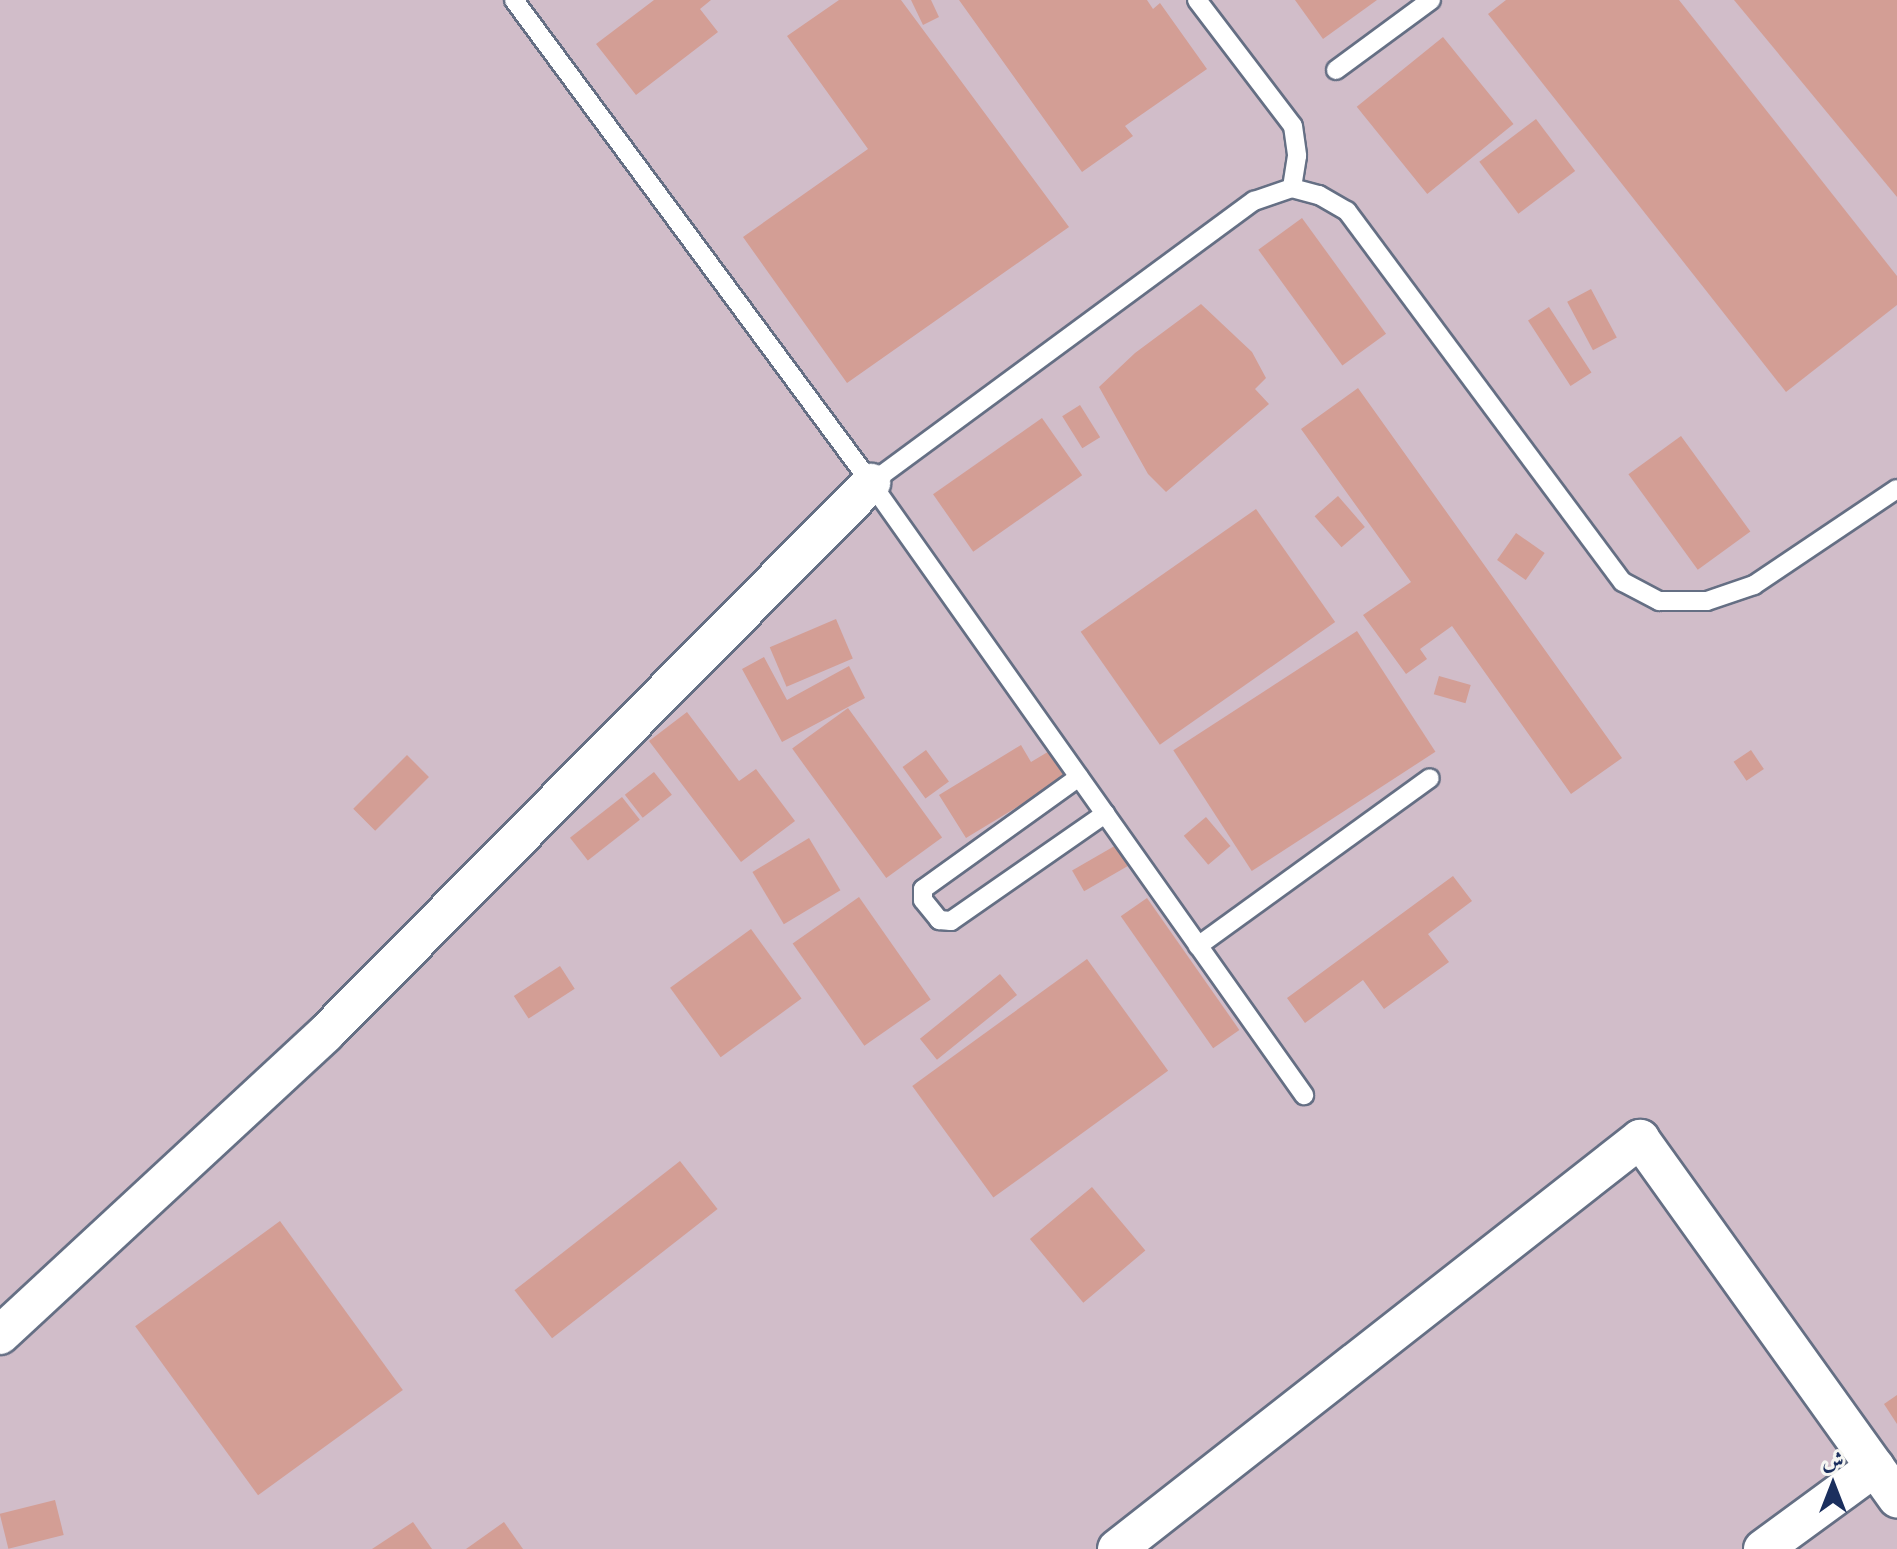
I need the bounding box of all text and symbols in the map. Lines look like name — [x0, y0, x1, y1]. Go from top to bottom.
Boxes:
north arrow — [1793, 1445, 1873, 1525]
text: ش — [1822, 1446, 1844, 1475]

